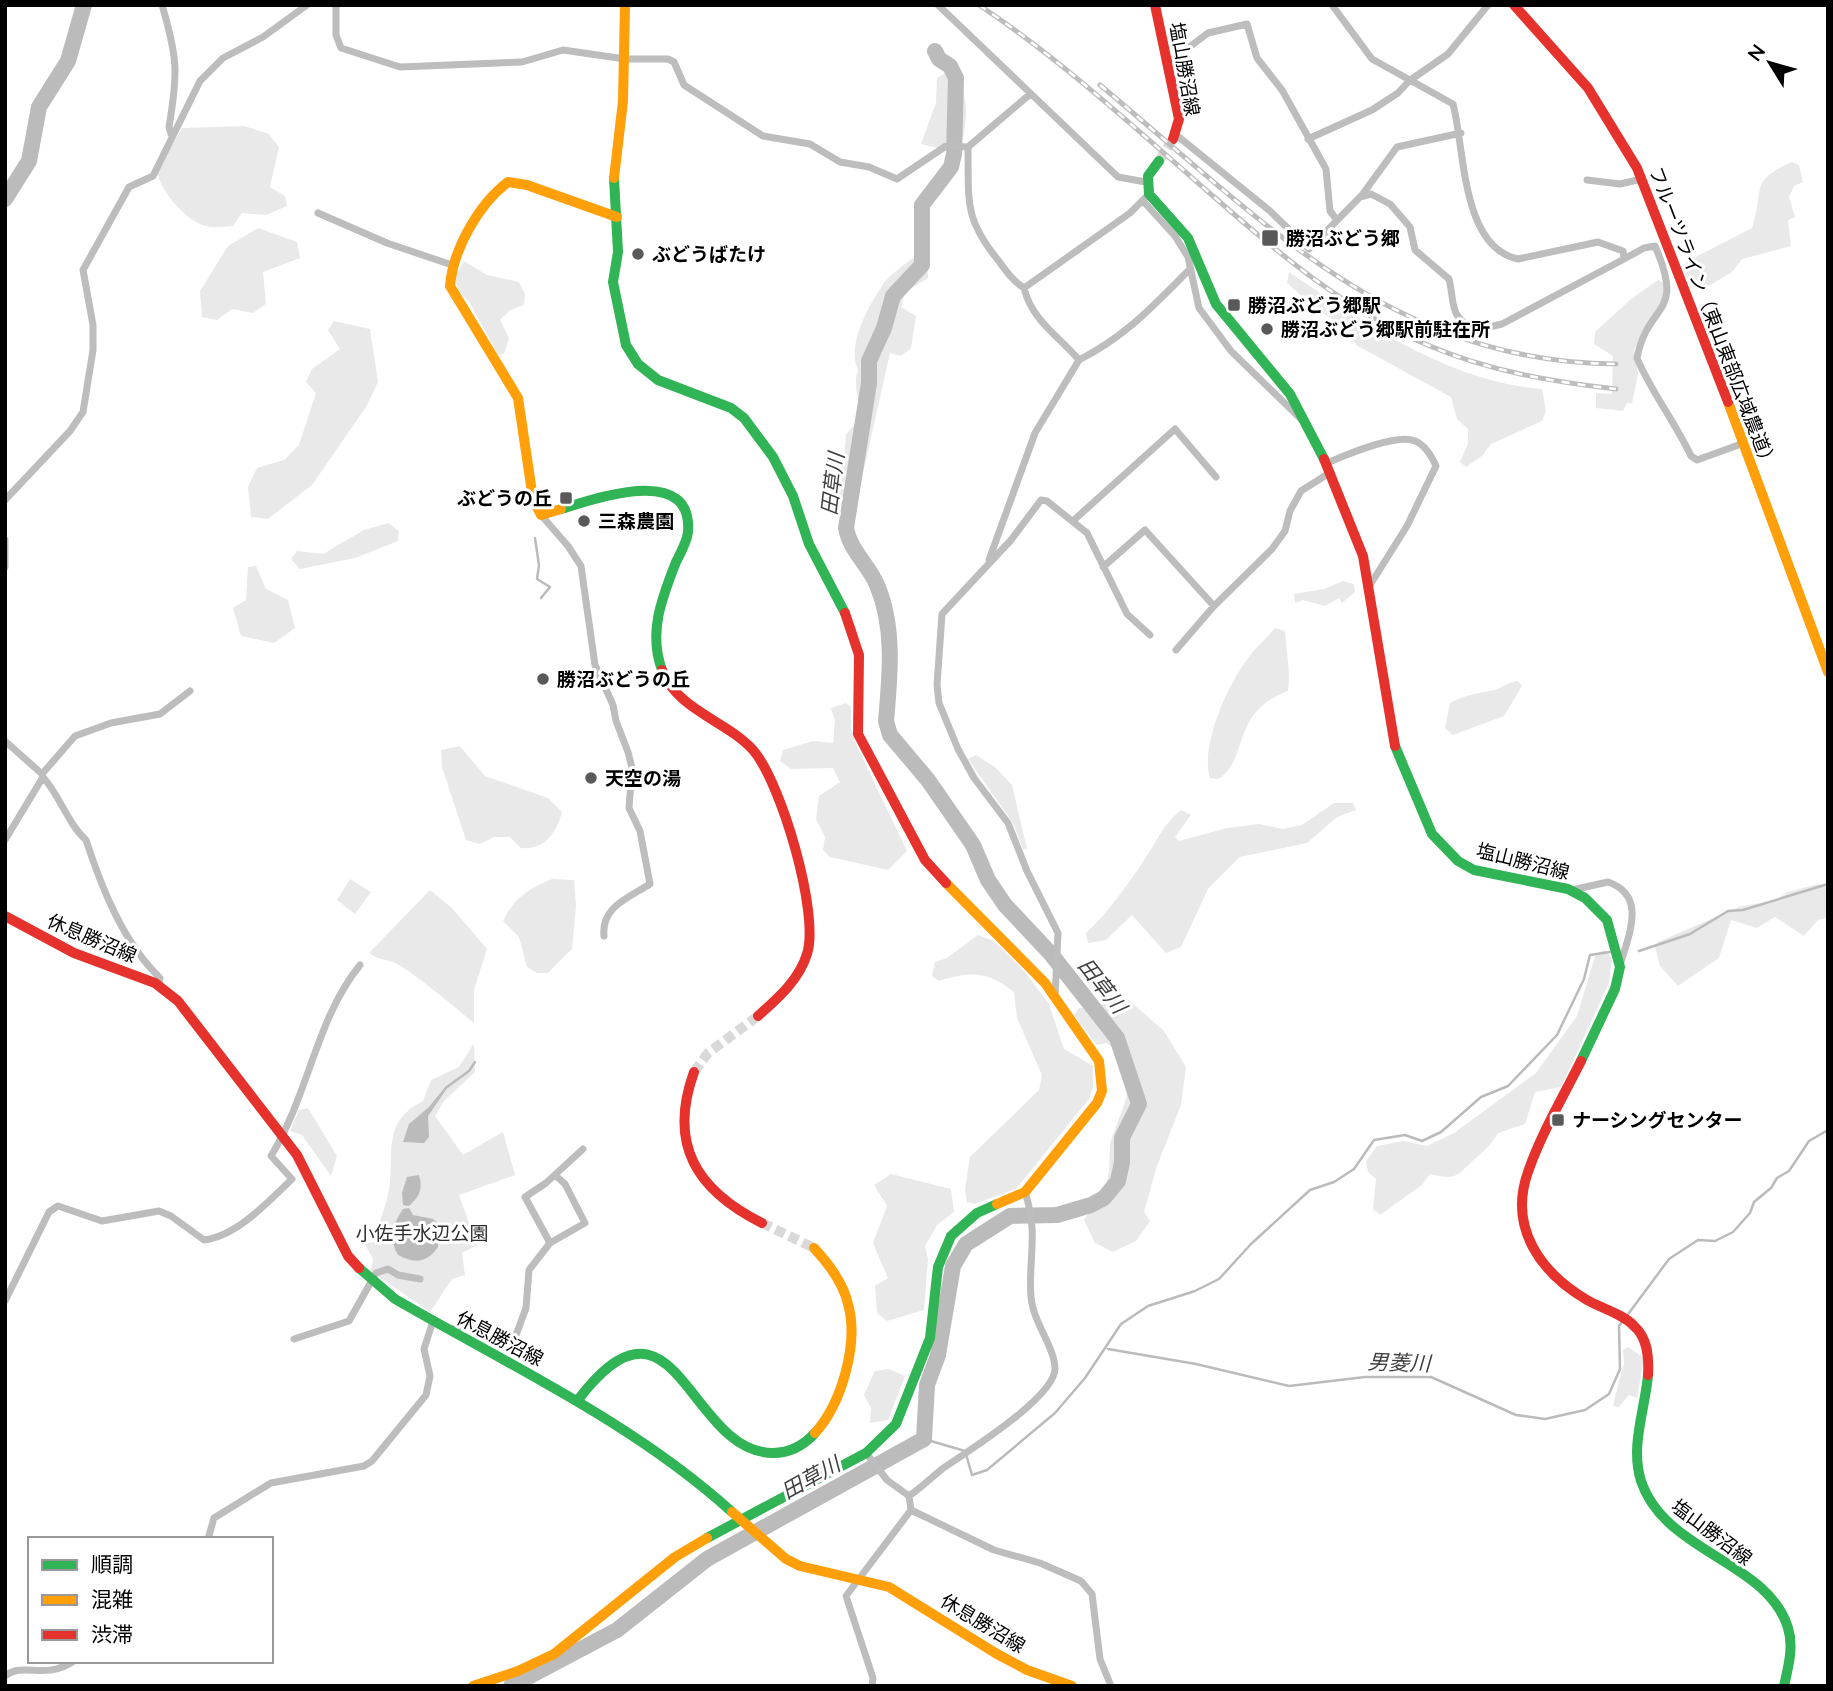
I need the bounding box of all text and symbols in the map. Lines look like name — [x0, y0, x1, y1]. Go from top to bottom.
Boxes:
street label: 塩山勝沼線 — [1166, 20, 1205, 118]
north arrow — [1735, 28, 1805, 98]
text: N — [1742, 40, 1770, 65]
street label: フルーツライン（東山東部広域農道） — [1645, 163, 1782, 473]
place label: 勝沼ぶどう郷 — [1286, 226, 1400, 249]
marker: 勝沼ぶどう郷 — [1260, 228, 1280, 248]
place label: ぶどうばたけ — [652, 242, 766, 265]
marker: ぶどうばたけ — [630, 246, 646, 262]
place label: 勝沼ぶどう郷駅 — [1248, 293, 1381, 316]
marker: 勝沼ぶどう郷駅 — [1226, 297, 1242, 313]
place label: 勝沼ぶどう郷駅前駐在所 — [1281, 317, 1490, 340]
marker: 勝沼ぶどう郷駅前駐在所 — [1259, 321, 1275, 337]
water label: 田草川 — [815, 449, 848, 517]
place label: ぶどうの丘 — [457, 486, 552, 509]
marker: ぶどうの丘 — [558, 490, 574, 506]
place label: 三森農園 — [598, 509, 674, 532]
marker: 三森農園 — [576, 513, 592, 529]
place label: 勝沼ぶどうの丘 — [557, 667, 690, 690]
marker: 勝沼ぶどうの丘 — [535, 671, 551, 687]
place label: 天空の湯 — [605, 766, 681, 789]
marker: 天空の湯 — [583, 770, 599, 786]
street label: 塩山勝沼線 — [1474, 838, 1572, 883]
street label: 休息勝沼線 — [44, 908, 140, 967]
water label: 田草川 — [1074, 953, 1134, 1019]
place label: ナーシングセンター — [1572, 1108, 1743, 1131]
marker: ナーシングセンター — [1550, 1112, 1566, 1128]
park label: 小佐手水辺公園 — [355, 1221, 489, 1244]
street label: 休息勝沼線 — [453, 1305, 548, 1370]
water label: 男菱川 — [1367, 1348, 1433, 1375]
water label: 田草川 — [777, 1450, 846, 1503]
street label: 塩山勝沼線 — [1667, 1494, 1757, 1569]
legend — [28, 1537, 273, 1663]
text: 順調 — [91, 1551, 133, 1576]
text: 混雑 — [91, 1586, 133, 1611]
street label: 休息勝沼線 — [937, 1588, 1030, 1657]
text: 渋滞 — [91, 1621, 133, 1646]

